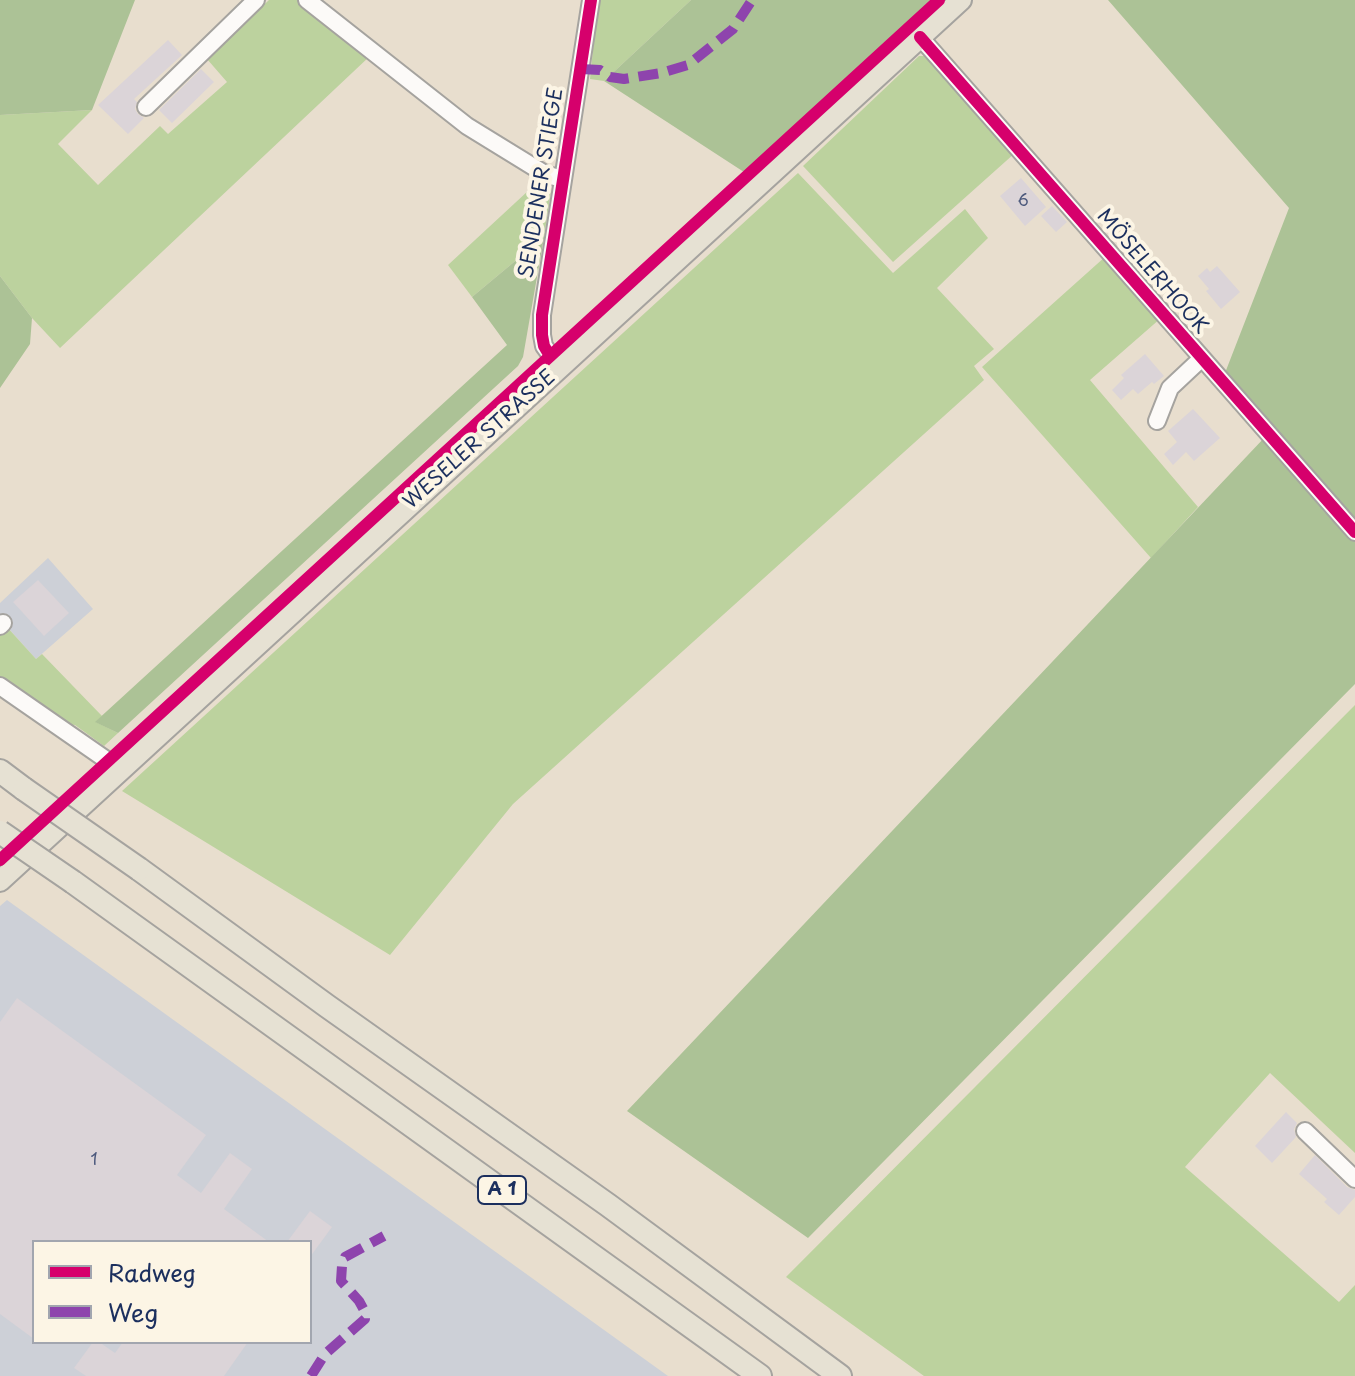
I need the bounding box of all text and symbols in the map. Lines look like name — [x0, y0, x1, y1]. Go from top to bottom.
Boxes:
street label: SENDENER STIEGE — [515, 86, 569, 280]
house number: 6 — [1017, 192, 1029, 212]
street label: MÖSELERHOOK — [1091, 205, 1213, 339]
street label: WESELER STRASSE — [399, 365, 561, 515]
house number: 1 — [90, 1151, 98, 1171]
road number: A 1 — [478, 1176, 526, 1204]
legend — [32, 1240, 312, 1344]
text: Radweg — [108, 1254, 196, 1290]
text: Weg — [108, 1294, 158, 1330]

